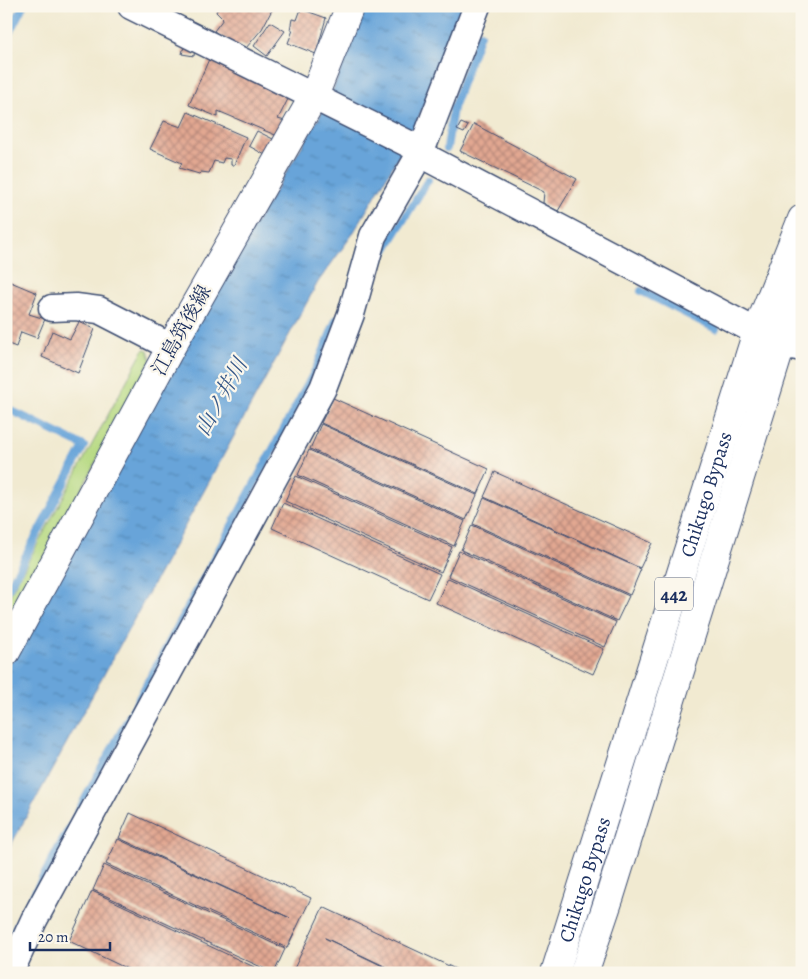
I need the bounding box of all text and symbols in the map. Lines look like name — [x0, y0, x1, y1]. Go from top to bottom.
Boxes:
street label: 江島筑後線 — [145, 280, 217, 381]
water label: 山ノ井川 — [188, 352, 255, 441]
street label: Chikugo Bypass — [674, 428, 739, 561]
road number: 442 — [655, 578, 693, 610]
street label: Chikugo Bypass — [552, 814, 617, 946]
scale bar — [30, 919, 110, 951]
text: 20 m — [38, 927, 69, 947]

